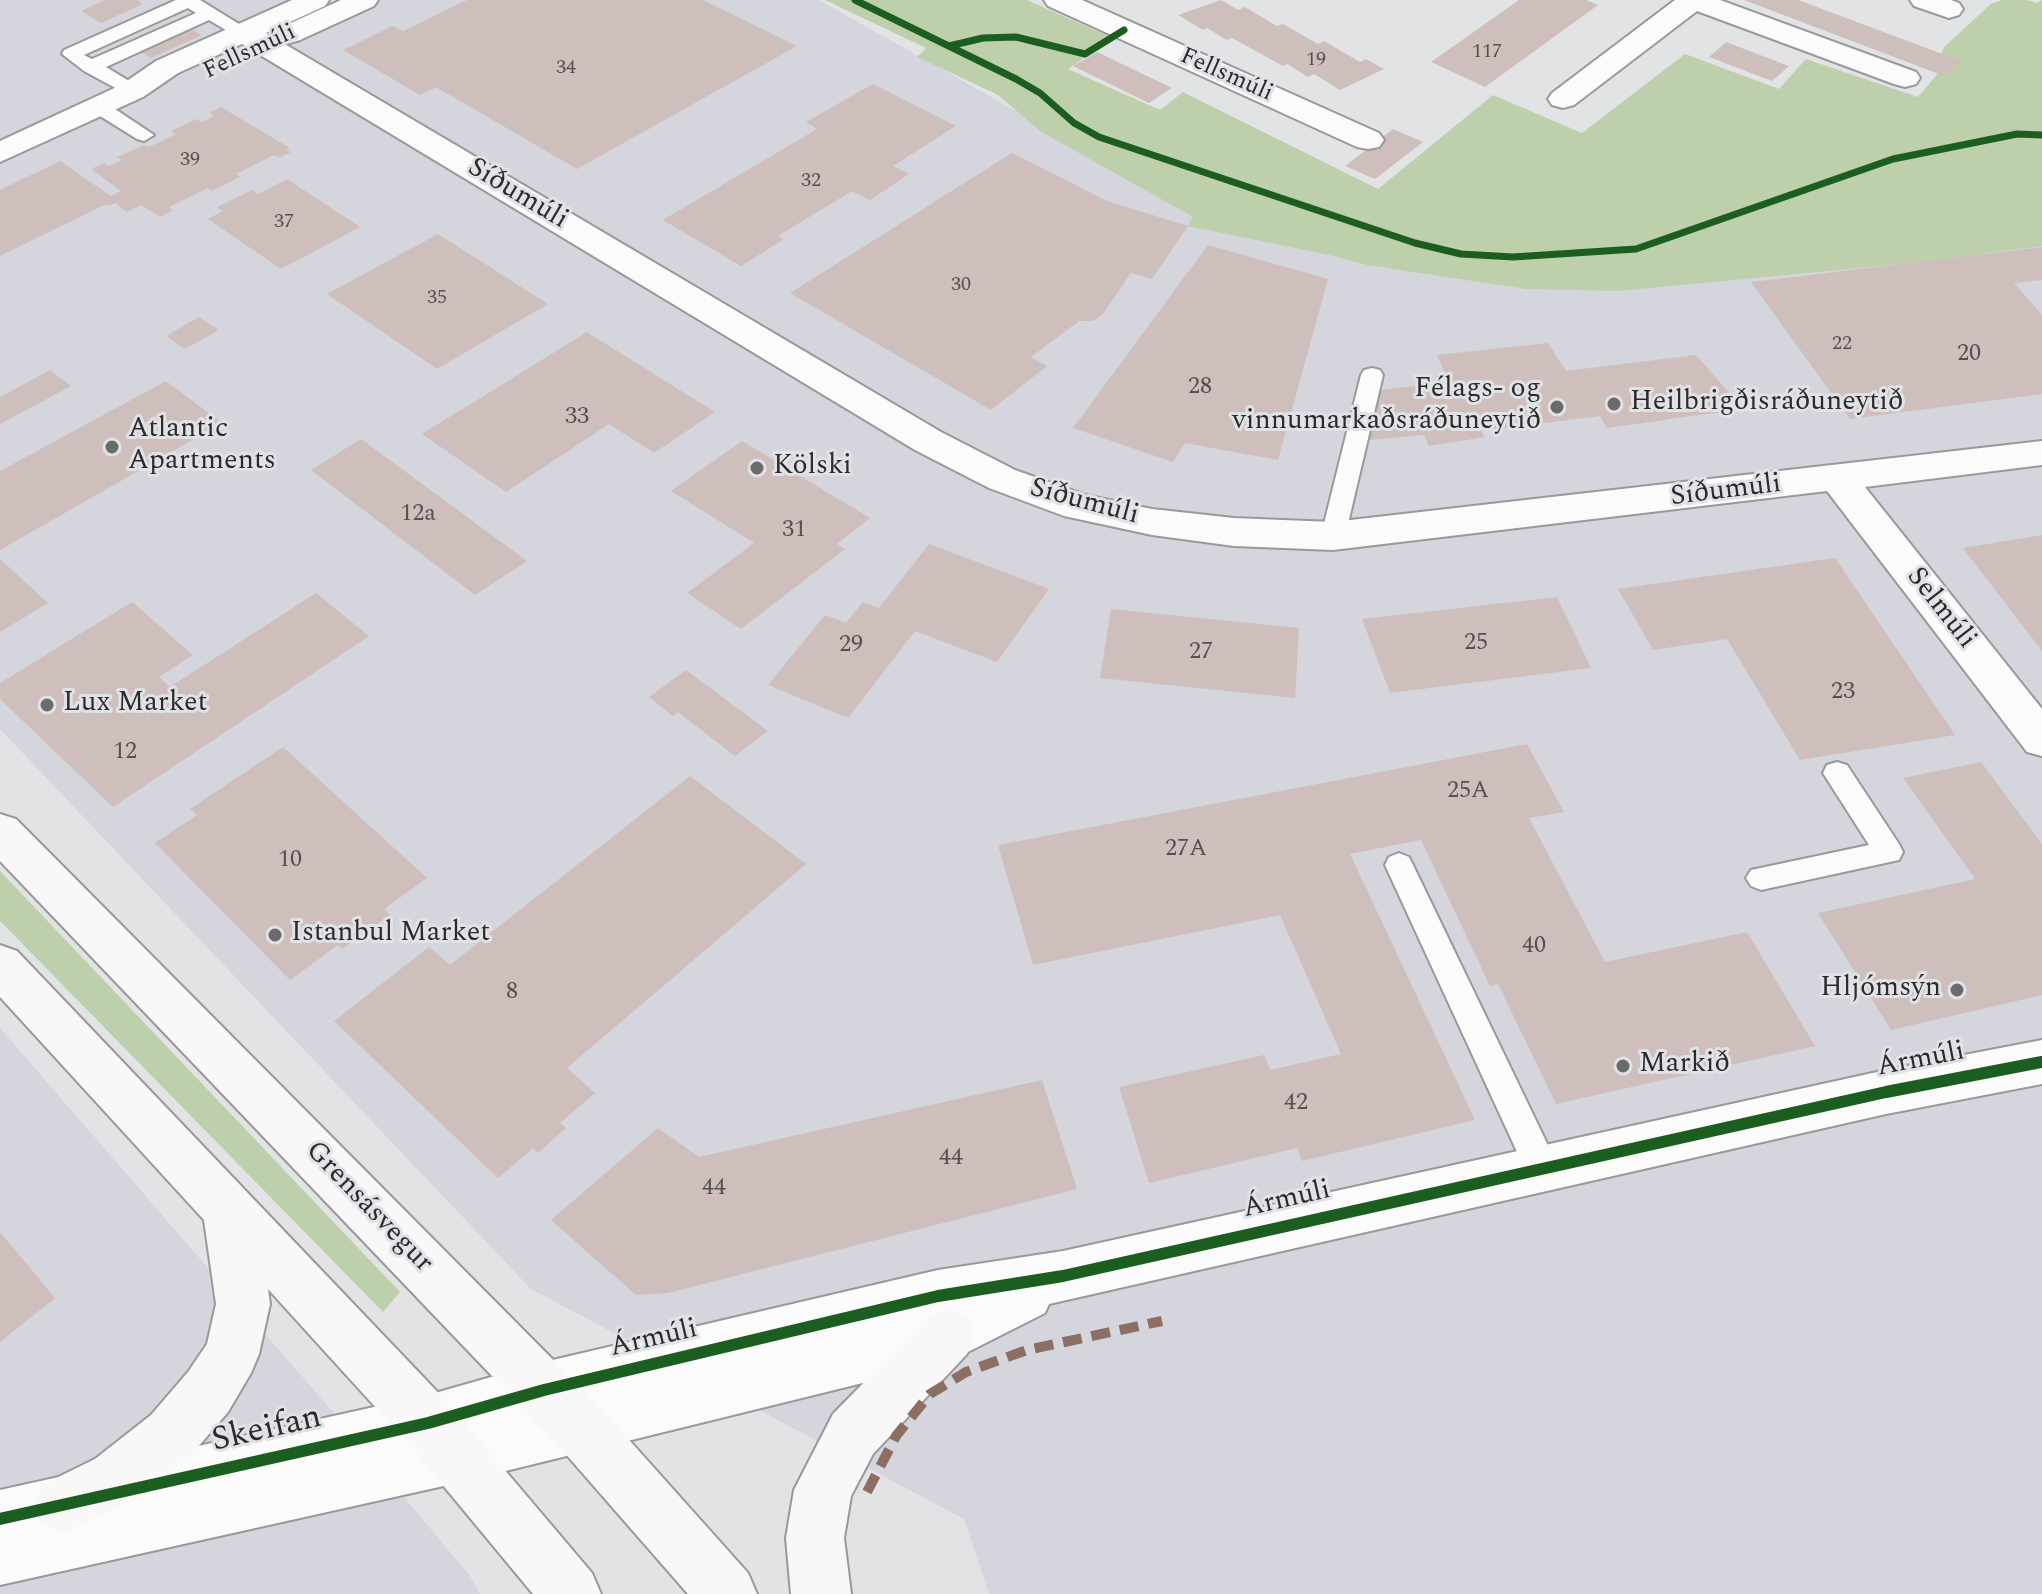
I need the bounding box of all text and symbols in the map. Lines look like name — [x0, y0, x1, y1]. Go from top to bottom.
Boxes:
street label: Fellsmúli — [199, 19, 301, 87]
house number: 117 — [1472, 41, 1502, 65]
street label: Fellsmúli — [1175, 43, 1277, 109]
house number: 19 — [1306, 49, 1326, 73]
house number: 34 — [556, 57, 576, 81]
house number: 39 — [180, 149, 200, 173]
street label: Síðumúli — [461, 152, 573, 238]
house number: 32 — [801, 170, 821, 194]
house number: 37 — [274, 211, 294, 235]
house number: 30 — [951, 274, 971, 298]
house number: 35 — [427, 287, 447, 311]
house number: 22 — [1832, 333, 1852, 357]
house number: 20 — [1957, 341, 1981, 369]
house number: 28 — [1188, 374, 1212, 402]
place label: Félags- og vinnumarkaðsráðuneytið — [1232, 374, 1541, 440]
place label: Heilbrigðisráðuneytið — [1630, 387, 1903, 421]
marker: Heilbrigðisráðuneytið — [1605, 395, 1623, 413]
marker: Félags- og vinnumarkaðsráðuneytið — [1548, 398, 1566, 416]
house number: 33 — [565, 404, 589, 432]
place label: Atlantic Apartments — [128, 414, 276, 480]
marker: Atlantic Apartments — [103, 438, 121, 456]
place label: Kölski — [773, 451, 852, 485]
marker: Kölski — [748, 459, 766, 477]
street label: Síðumúli — [1669, 469, 1783, 515]
street label: Síðumúli — [1026, 472, 1142, 534]
house number: 12a — [400, 501, 436, 529]
house number: 31 — [782, 517, 806, 545]
street label: Selmúli — [1898, 562, 1982, 656]
house number: 25 — [1464, 630, 1488, 658]
house number: 29 — [839, 632, 863, 660]
house number: 27 — [1189, 639, 1213, 667]
house number: 23 — [1831, 679, 1855, 707]
place label: Lux Market — [63, 688, 207, 722]
marker: Lux Market — [38, 696, 56, 714]
house number: 12 — [113, 739, 137, 767]
house number: 25A — [1447, 778, 1489, 806]
house number: 27A — [1165, 836, 1207, 864]
house number: 10 — [278, 847, 302, 875]
place label: Istanbul Market — [291, 918, 490, 952]
marker: Istanbul Market — [266, 926, 284, 944]
house number: 40 — [1522, 933, 1546, 961]
place label: Hljómsýn — [1820, 973, 1941, 1007]
house number: 8 — [506, 979, 518, 1007]
marker: Hljómsýn — [1948, 981, 1966, 999]
street label: Ármúli — [1874, 1036, 1968, 1086]
place label: Markið — [1639, 1049, 1730, 1083]
marker: Markið — [1614, 1057, 1632, 1075]
house number: 42 — [1284, 1090, 1308, 1118]
street label: Grensásvegur — [297, 1135, 439, 1281]
house number: 44 — [939, 1145, 963, 1173]
house number: 44 — [702, 1175, 726, 1203]
street label: Ármúli — [1240, 1175, 1334, 1227]
street label: Ármúli — [607, 1314, 701, 1366]
street label: Skeifan — [208, 1399, 326, 1463]

